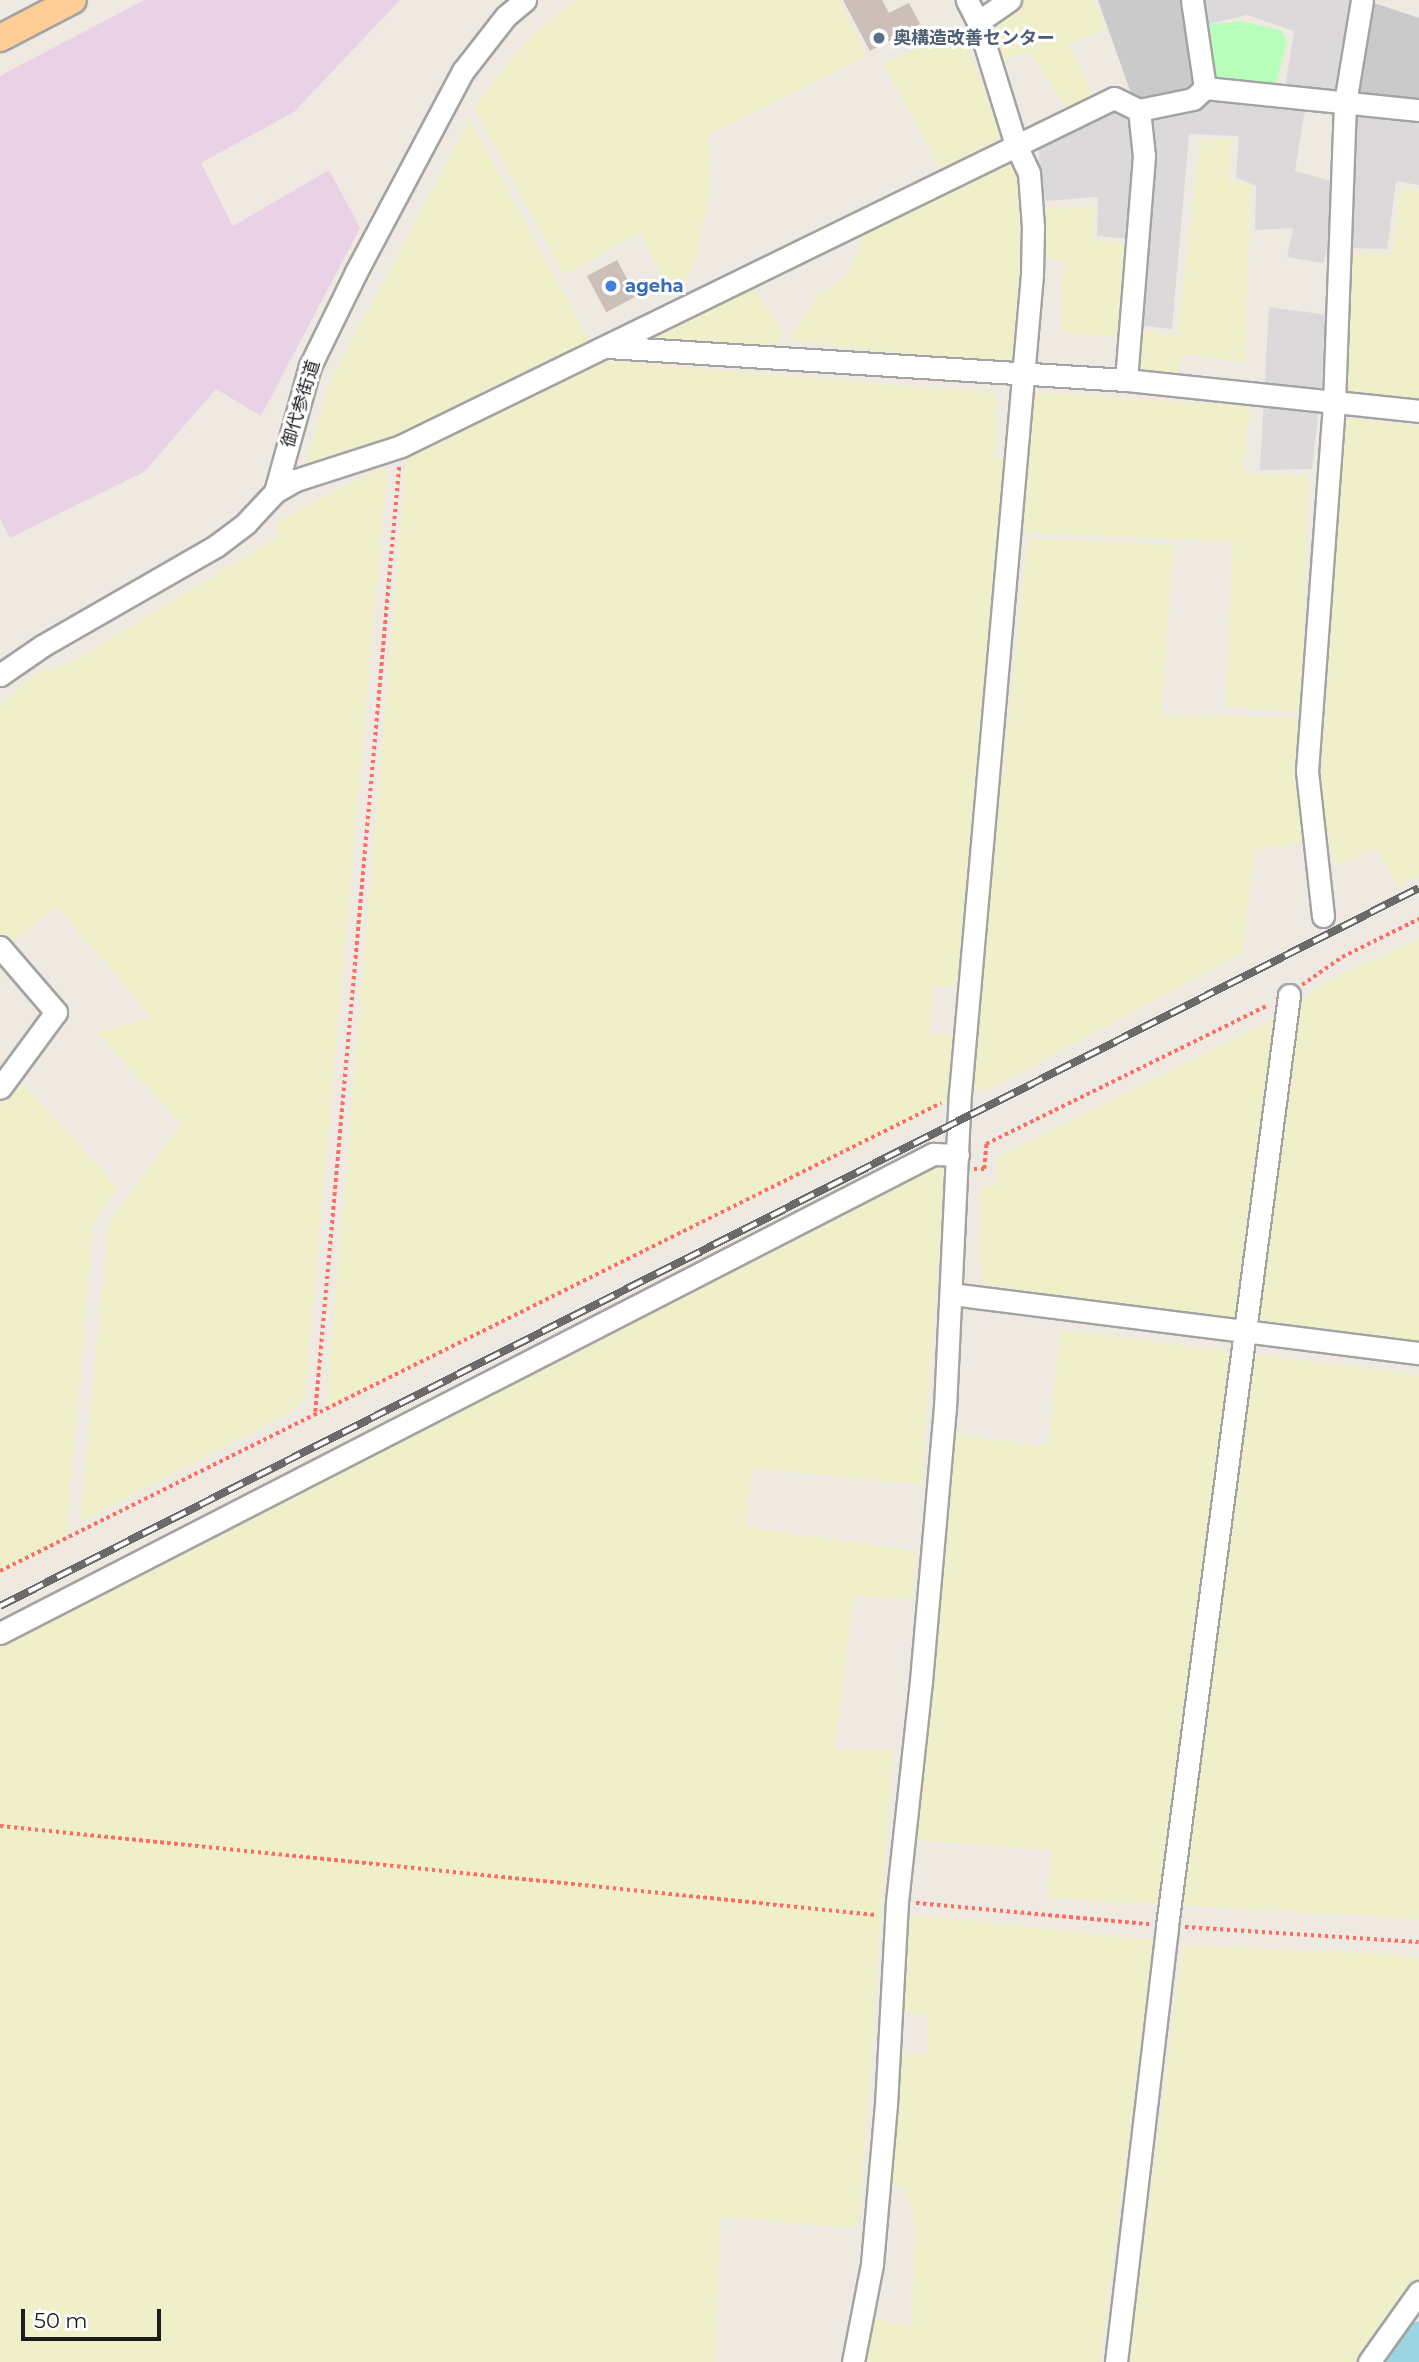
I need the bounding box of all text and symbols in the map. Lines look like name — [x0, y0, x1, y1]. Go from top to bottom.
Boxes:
place label: 奥構造改善センター — [893, 27, 1055, 49]
marker: 奥構造改善センター — [871, 30, 887, 46]
place label: ageha — [625, 275, 684, 297]
marker: ageha — [603, 278, 619, 294]
street label: 御代参街道 — [278, 358, 324, 450]
scale bar — [24, 2296, 164, 2340]
text: 50 m — [34, 2308, 88, 2333]

